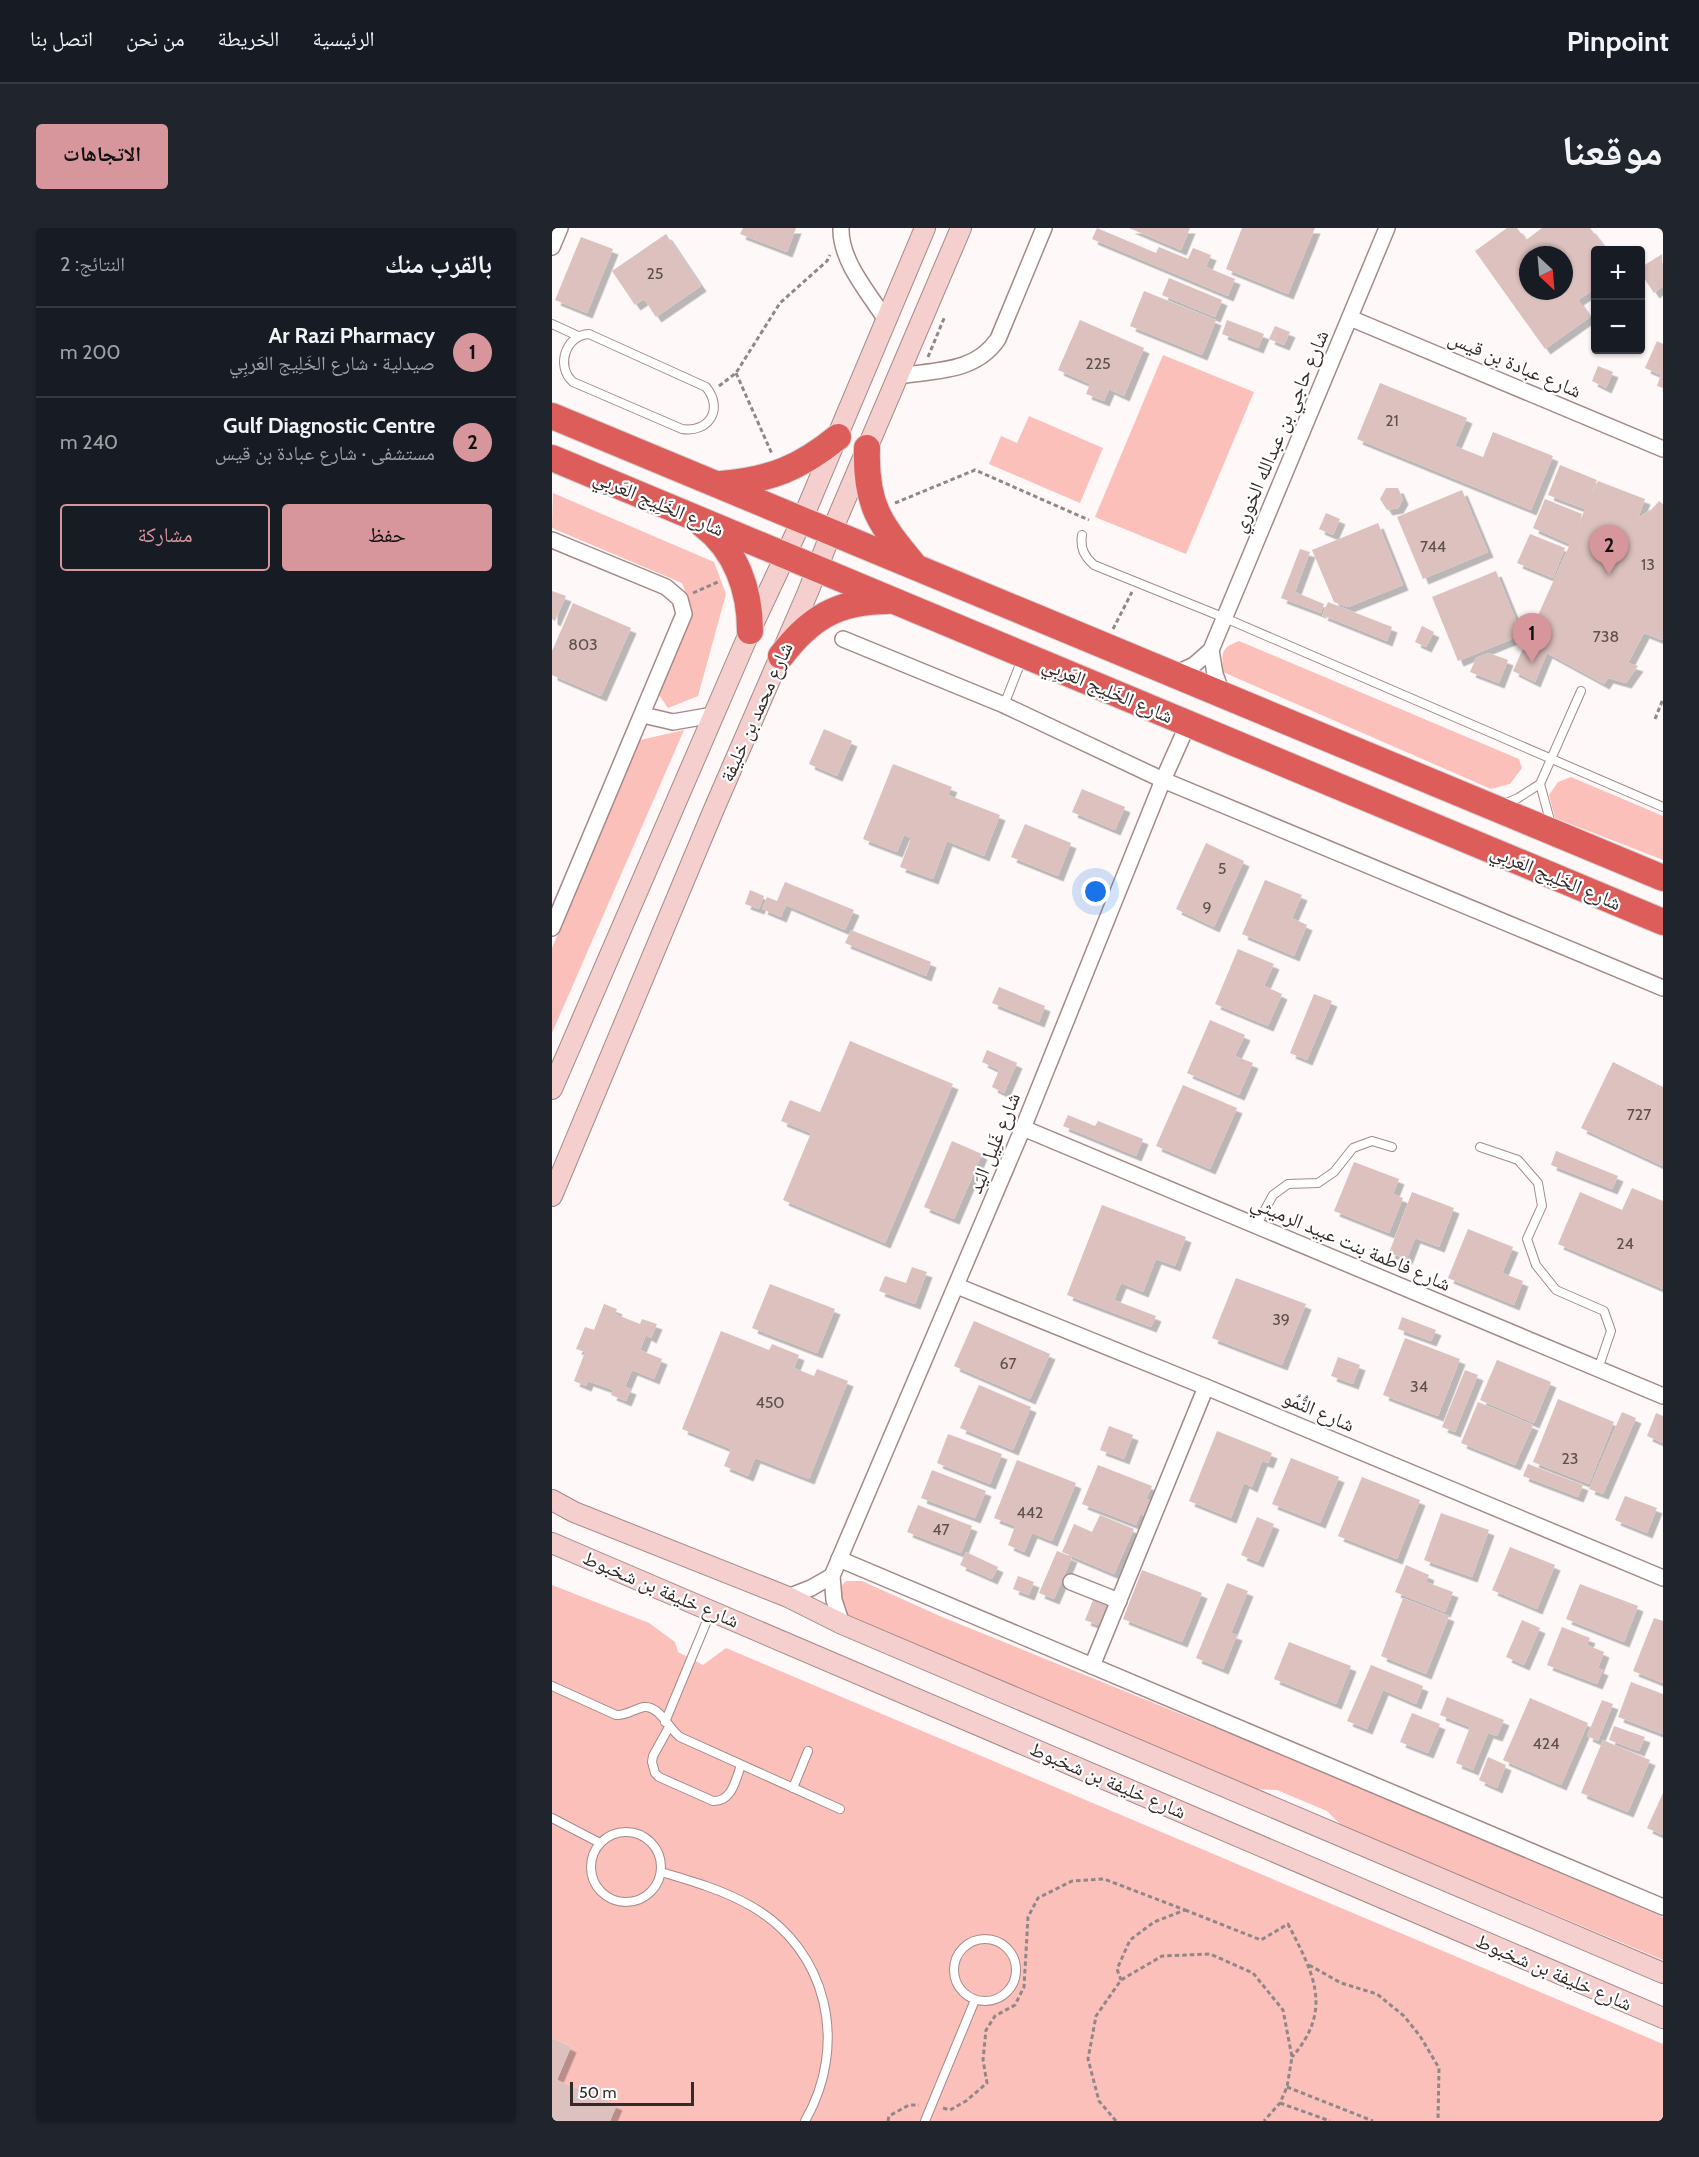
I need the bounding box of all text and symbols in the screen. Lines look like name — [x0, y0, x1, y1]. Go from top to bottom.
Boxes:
text: Pinpoint — [1567, 24, 1669, 58]
text: اتصل بنا — [30, 26, 93, 51]
text: من نحن — [126, 26, 185, 51]
text: الخريطة — [218, 26, 279, 51]
text: الرئيسية — [312, 26, 375, 51]
button: الاتجاهات — [36, 124, 168, 189]
text: موقعنا — [1562, 124, 1663, 176]
north arrow — [1519, 246, 1573, 300]
map controls — [1591, 246, 1645, 354]
button: + — [1591, 246, 1645, 300]
text: بالقرب منك — [385, 248, 492, 280]
text: النتائج: 2 — [60, 252, 125, 276]
house number: 25 — [646, 264, 664, 283]
button: − — [1591, 300, 1645, 354]
text: Ar Razi Pharmacy — [269, 322, 435, 349]
street label: شارع عبادة بن قيس — [1445, 325, 1585, 404]
street label: شارع حاجي بن عبدالله الخوري — [1226, 326, 1337, 537]
text: 200 m — [60, 340, 120, 364]
text: 1 — [469, 340, 476, 364]
text: صيدلية · شارع الخَلِيج العَربِي — [229, 351, 435, 375]
house number: 225 — [1085, 354, 1111, 373]
house number: 21 — [1385, 411, 1399, 430]
text: Gulf Diagnostic Centre — [223, 412, 435, 439]
text: 240 m — [60, 430, 118, 454]
text: 2 — [467, 430, 478, 454]
text: مستشفى · شارع عبادة بن قيس — [215, 441, 435, 465]
street label: شارع الخَلِيج العَربِي — [589, 465, 728, 545]
button: مشاركة — [60, 504, 270, 571]
button: حفظ — [282, 504, 492, 571]
pin: 2 — [1590, 526, 1628, 575]
house number: 744 — [1420, 537, 1446, 556]
house number: 13 — [1641, 555, 1655, 574]
pin: 1 — [1512, 614, 1552, 663]
house number: 738 — [1593, 627, 1619, 646]
house number: 803 — [568, 635, 598, 654]
street label: شارع محمد بن خليفة — [714, 638, 798, 786]
street label: شارع الخَلِيج العَربِي — [1038, 652, 1177, 732]
street label: شارع الخَلِيج العَربِي — [1486, 839, 1625, 919]
house number: 5 — [1218, 859, 1226, 878]
your location — [1081, 877, 1110, 906]
house number: 9 — [1202, 898, 1212, 917]
street label: شارع غَلِيل اليَد — [963, 1089, 1026, 1197]
house number: 727 — [1627, 1105, 1651, 1124]
street label: شارع فاطمة بنت عبيد الرميثي — [1246, 1190, 1454, 1300]
house number: 24 — [1616, 1234, 1634, 1253]
house number: 39 — [1272, 1310, 1290, 1329]
house number: 67 — [999, 1354, 1017, 1373]
house number: 34 — [1410, 1377, 1428, 1396]
street label: شارع النُّمُو — [1279, 1385, 1358, 1438]
house number: 450 — [755, 1393, 785, 1412]
house number: 23 — [1561, 1449, 1579, 1468]
house number: 442 — [1017, 1503, 1043, 1522]
house number: 47 — [932, 1520, 950, 1539]
street label: شارع خليفة بن شخبوط — [579, 1545, 743, 1634]
house number: 424 — [1533, 1734, 1559, 1753]
street label: شارع خليفة بن شخبوط — [1026, 1736, 1190, 1825]
street label: شارع خليفة بن شخبوط — [1472, 1928, 1636, 2017]
scale bar — [570, 2079, 694, 2106]
text: 50 m — [579, 2083, 616, 2102]

